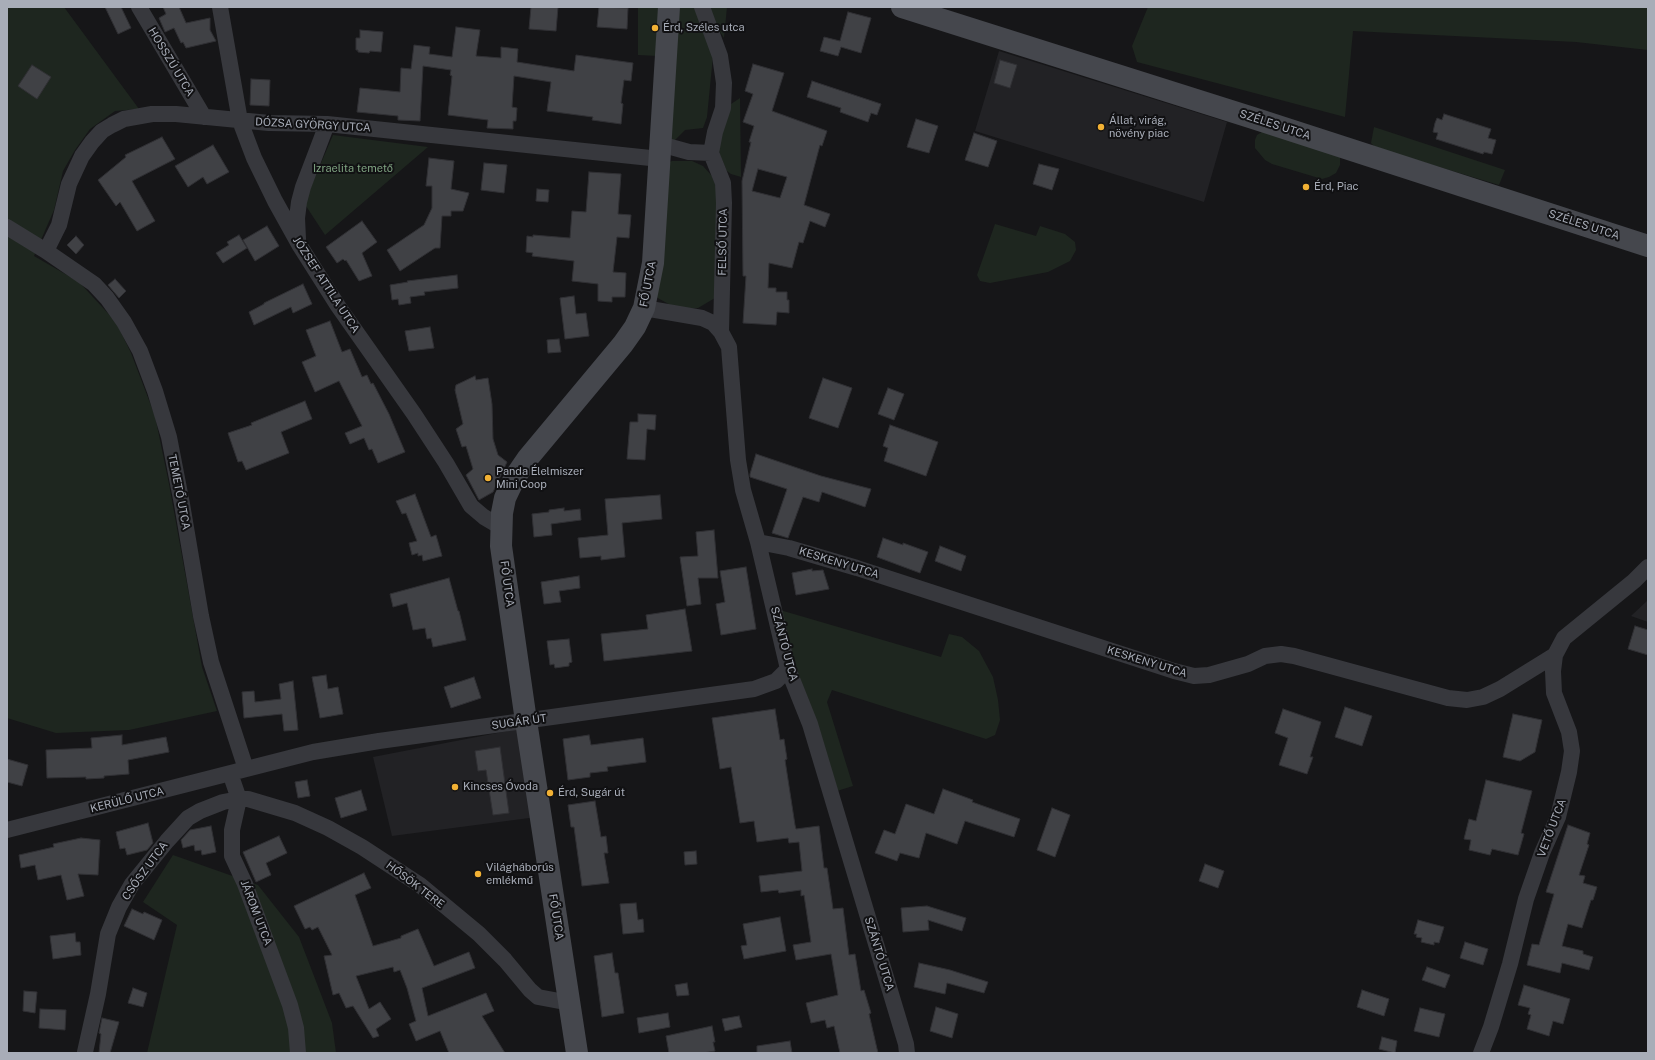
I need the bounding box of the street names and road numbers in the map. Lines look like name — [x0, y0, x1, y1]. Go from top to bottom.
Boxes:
street label: HOSSZÚ UTCA — [145, 25, 197, 99]
street label: SZÉLES UTCA — [1238, 107, 1312, 143]
street label: DÓZSA GYÖRGY UTCA — [255, 115, 371, 135]
street label: SZÉLES UTCA — [1547, 207, 1621, 243]
street label: FELSŐ UTCA — [716, 208, 730, 276]
street label: JÓZSEF ATTILA UTCA — [290, 234, 362, 336]
street label: FŐ UTCA — [637, 260, 659, 308]
street label: TEMETŐ UTCA — [165, 453, 193, 531]
street label: KESKENY UTCA — [797, 545, 881, 581]
street label: FŐ UTCA — [497, 560, 517, 608]
street label: SZÁNTÓ UTCA — [768, 605, 800, 683]
street label: KESKENY UTCA — [1105, 644, 1189, 680]
street label: SUGÁR ÚT — [491, 712, 547, 732]
street label: KERÜLŐ UTCA — [89, 784, 165, 816]
street label: VETŐ UTCA — [1535, 797, 1569, 859]
street label: CSŐSZ UTCA — [119, 839, 171, 903]
street label: HŐSÖK TERE — [383, 859, 447, 911]
street label: JÁROM UTCA — [237, 878, 275, 948]
street label: FŐ UTCA — [546, 893, 566, 941]
street label: SZÁNTÓ UTCA — [861, 915, 897, 993]

